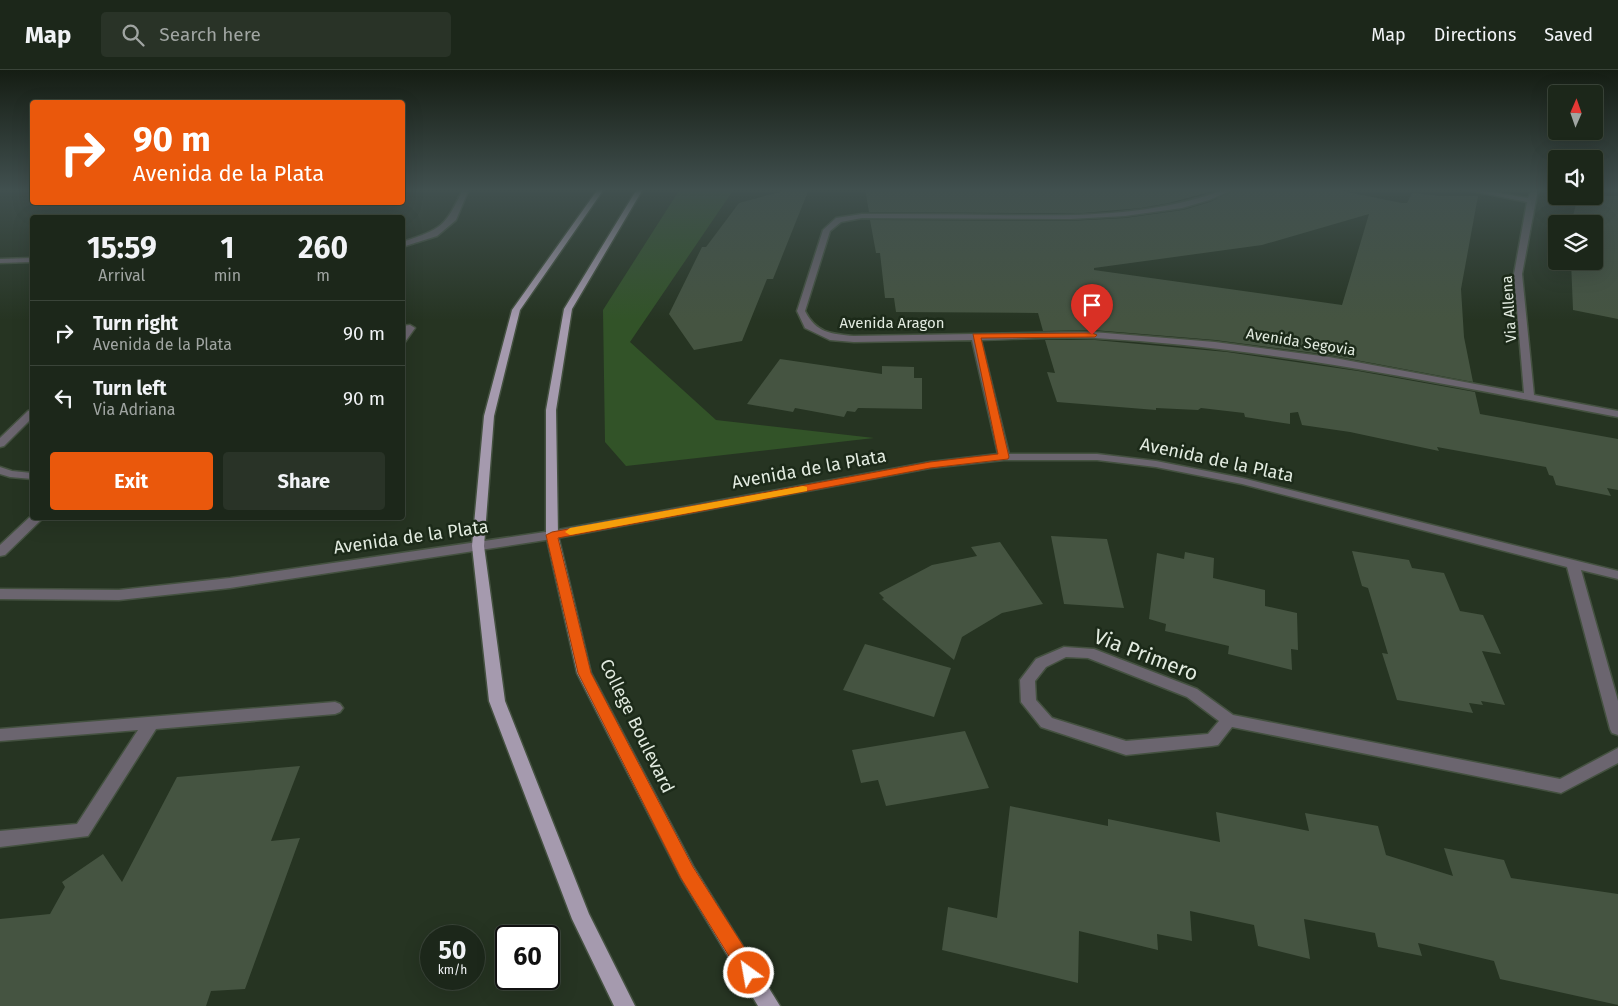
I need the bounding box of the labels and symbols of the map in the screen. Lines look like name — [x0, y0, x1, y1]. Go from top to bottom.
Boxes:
north arrow — [1548, 85, 1602, 140]
street label: Via Allena — [1498, 275, 1520, 343]
pin — [1071, 284, 1113, 335]
street label: Avenida Aragon — [839, 314, 945, 332]
street label: Avenida Segovia — [1245, 324, 1357, 360]
street label: Avenida de la Plata — [1138, 433, 1296, 487]
street label: Avenida de la Plata — [730, 445, 888, 493]
street label: Avenida de la Plata — [332, 515, 490, 559]
street label: Via Primero — [1090, 623, 1202, 687]
street label: College Boulevard — [595, 655, 679, 797]
speed limit sign: 60 — [495, 925, 560, 990]
position arrow — [722, 946, 774, 998]

